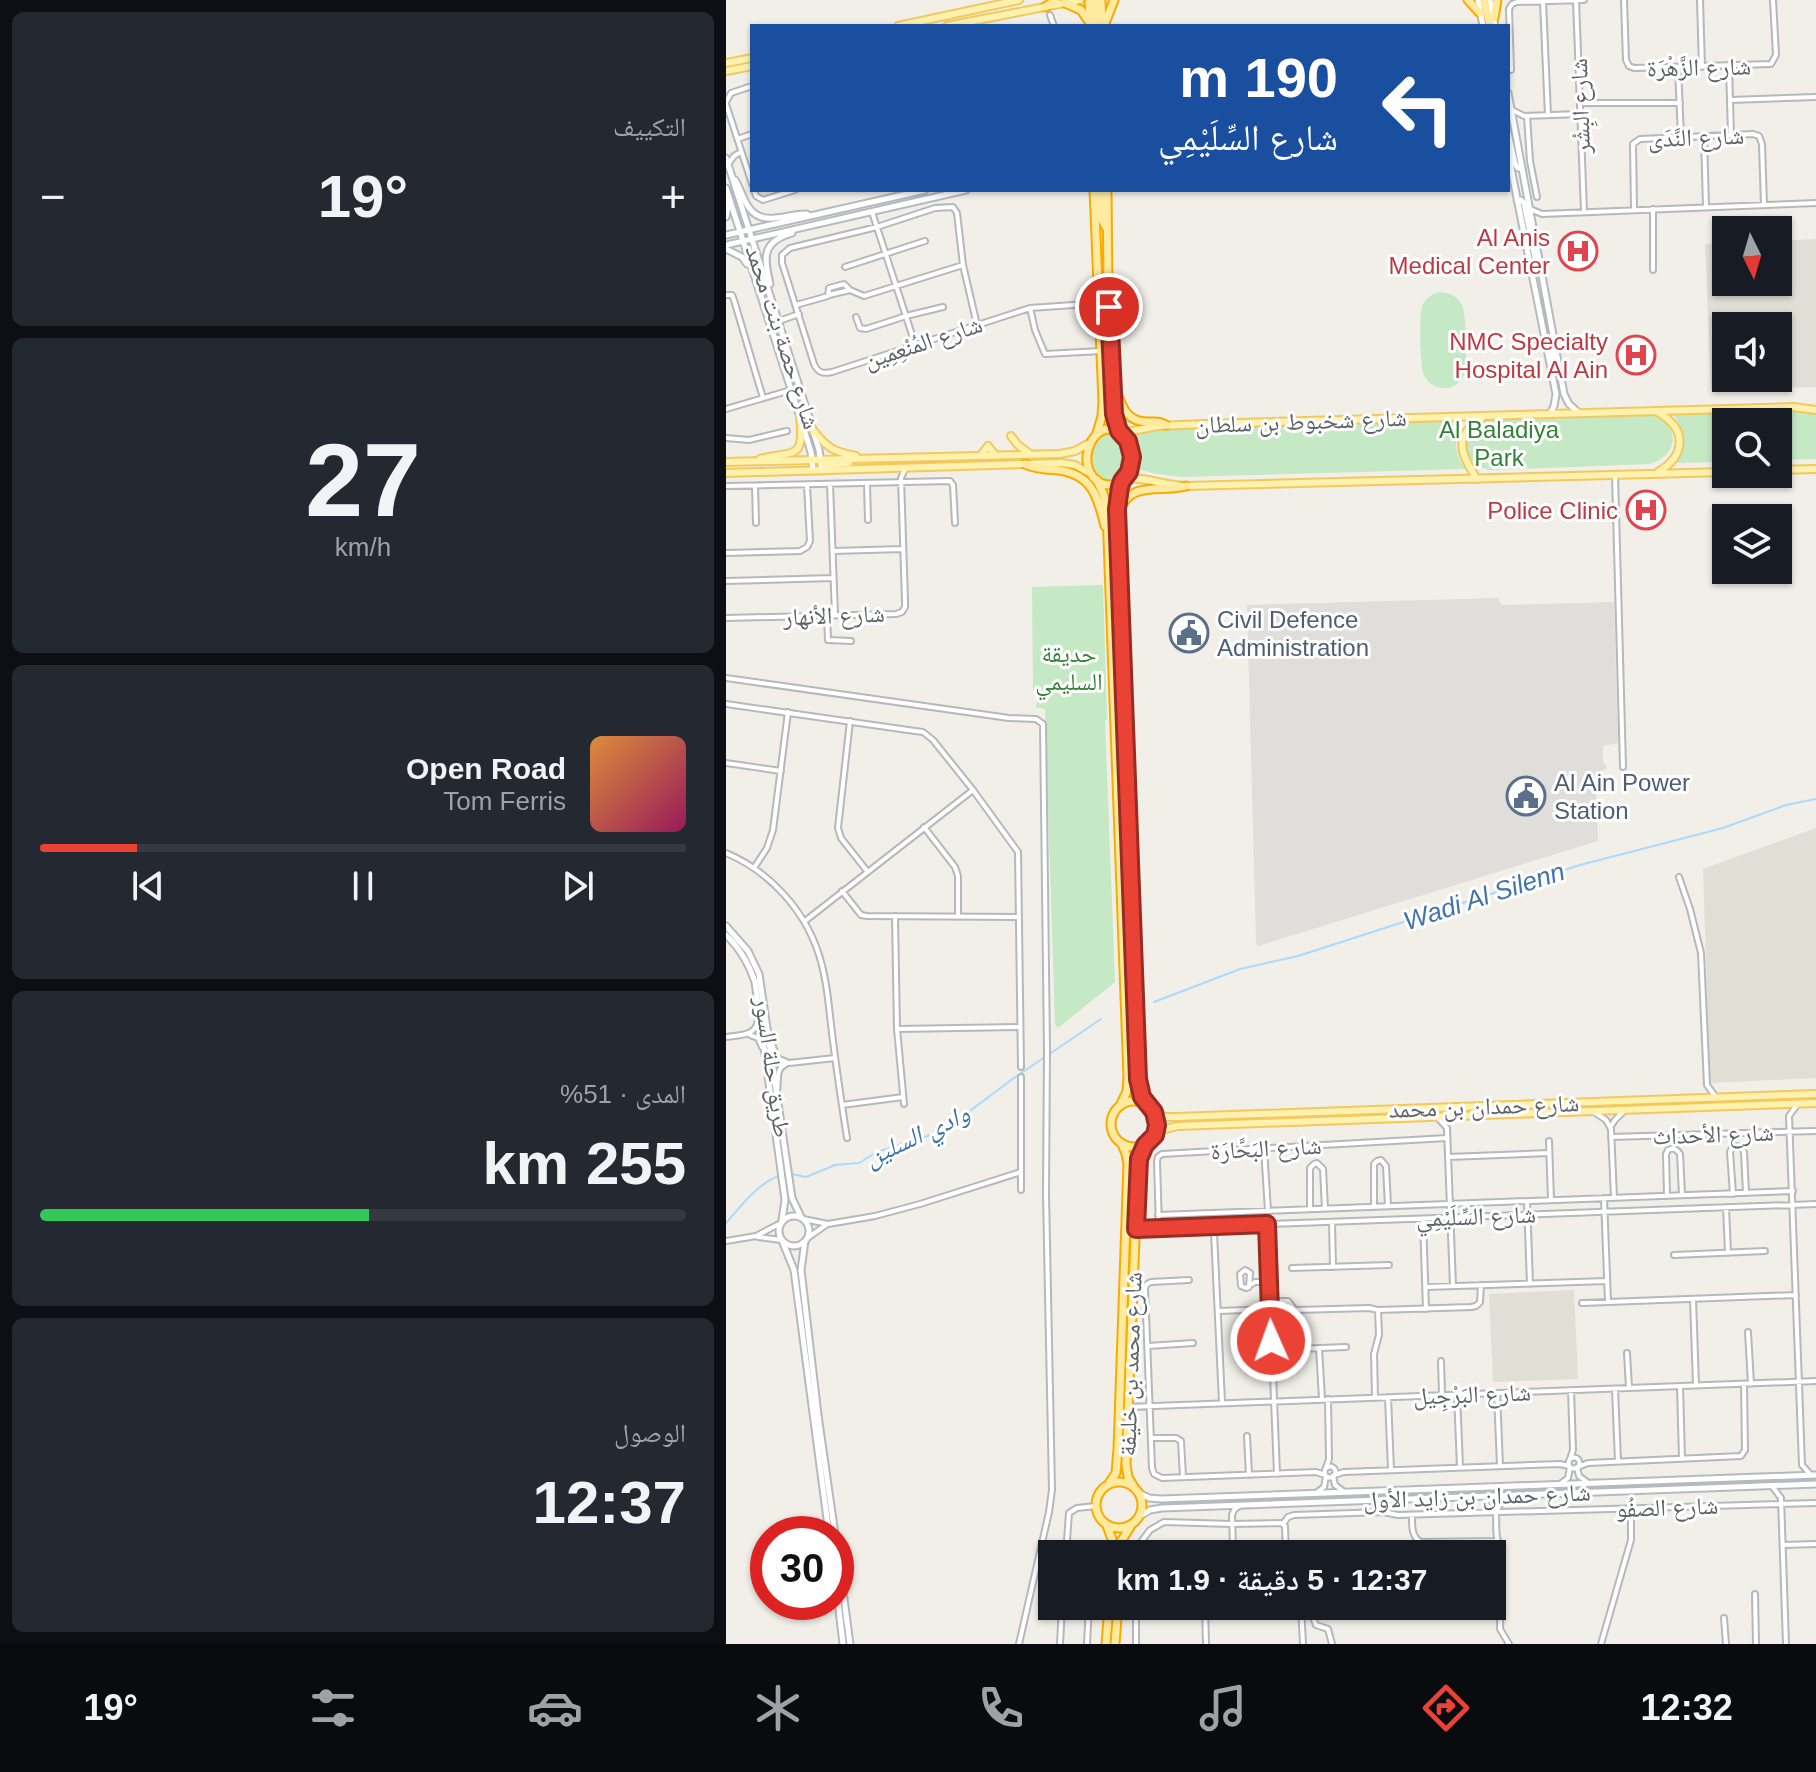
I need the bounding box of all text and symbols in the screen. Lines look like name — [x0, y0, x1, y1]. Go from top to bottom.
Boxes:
text: 190 m — [1179, 46, 1338, 109]
street label: شارع الزَّهْرَة — [1647, 53, 1751, 83]
icon: left — [1366, 56, 1470, 160]
street label: شارع البِشْر — [1565, 58, 1599, 155]
text: التكييف — [613, 112, 686, 142]
text: شارع السِّلَيْمِي — [1158, 117, 1338, 158]
street label: شارع النَّدَى — [1647, 122, 1745, 154]
text: 19° — [318, 163, 408, 230]
text: − — [40, 172, 66, 221]
text: + — [660, 172, 686, 221]
north arrow — [1712, 216, 1792, 296]
map controls — [1712, 216, 1792, 584]
place label: Al Anis Medical Center — [1389, 224, 1550, 279]
hospital icon: Al Anis Medical Center — [1557, 230, 1599, 272]
street label: شارع حصة بنت محمد — [739, 242, 825, 433]
pin — [1075, 273, 1143, 341]
icon: arrive — [1087, 285, 1131, 329]
street label: شارع المُنْعِمِين — [861, 310, 986, 376]
button: sound — [1712, 312, 1792, 392]
place label: NMC Specialty Hospital Al Ain — [1449, 328, 1608, 383]
hospital icon: NMC Specialty Hospital Al Ain — [1615, 334, 1657, 376]
street label: شارع شخبوط بن سلطان — [1195, 404, 1407, 440]
button: search — [1712, 408, 1792, 488]
park label: Al Baladiya Park — [1439, 416, 1560, 471]
text: 27 — [305, 422, 421, 538]
hospital icon: Police Clinic — [1625, 489, 1667, 531]
place label: Police Clinic — [1487, 497, 1618, 524]
button: layers — [1712, 504, 1792, 584]
text: km/h — [335, 532, 391, 562]
street label: شارع الأنهار — [782, 600, 885, 632]
place label: Civil Defence Administration — [1217, 606, 1369, 661]
public building icon: Civil Defence Administration — [1168, 612, 1210, 654]
park label: حديقة السليمي — [1035, 640, 1103, 701]
text: Open Road — [406, 752, 566, 785]
place label: Al Ain Power Station — [1554, 769, 1690, 824]
public building icon: Al Ain Power Station — [1505, 775, 1547, 817]
text: Tom Ferris — [443, 786, 566, 816]
water label: Wadi Al Silenn — [1400, 856, 1568, 936]
icon: previous — [126, 864, 170, 908]
icon: pause — [341, 864, 385, 908]
icon: next — [556, 864, 600, 908]
street label: طريق حلة السور — [749, 994, 796, 1139]
text: المدى · 51% — [560, 1079, 686, 1109]
street label: شارع حمدان بن محمد — [1388, 1089, 1580, 1125]
water label: وادي السلين — [860, 1098, 977, 1177]
street label: شارع الأحداث — [1652, 1118, 1774, 1152]
text: 255 km — [483, 1130, 686, 1197]
street label: شارع البَحَّارَة — [1210, 1132, 1322, 1166]
street label: شارع السِّلَيْمِي — [1416, 1200, 1537, 1238]
street label: شارع محمد بن خليفة — [1113, 1271, 1149, 1457]
position arrow — [1229, 1299, 1313, 1383]
street label: شارع البَرْجِيل — [1413, 1378, 1531, 1413]
text: الوصول — [614, 1418, 686, 1448]
text: 12:37 — [533, 1469, 686, 1536]
street label: شارع حمدان بن زايد الأول — [1363, 1479, 1591, 1515]
street label: شارع الصفُو — [1615, 1492, 1719, 1524]
speed limit sign: 30 — [750, 1516, 854, 1620]
text: 12:37 · 5 دقيقة · 1.9 km — [1117, 1563, 1427, 1596]
icon: filters — [305, 1680, 361, 1736]
icon: car — [527, 1680, 583, 1736]
icon: climate — [750, 1680, 806, 1736]
icon: phone — [973, 1680, 1029, 1736]
icon: music — [1195, 1680, 1251, 1736]
icon: directions — [1418, 1680, 1474, 1736]
text: 19° — [83, 1687, 138, 1728]
text: 12:32 — [1641, 1687, 1733, 1728]

